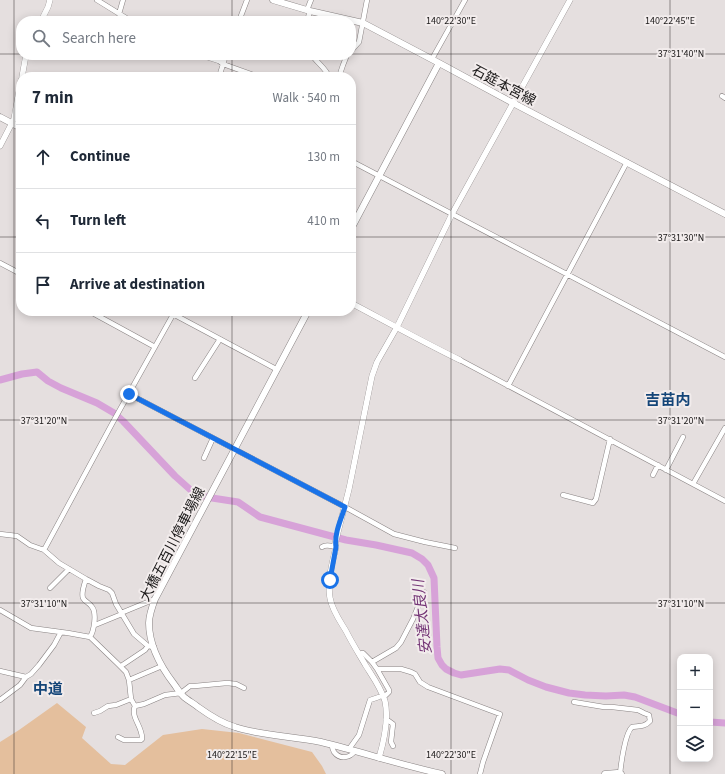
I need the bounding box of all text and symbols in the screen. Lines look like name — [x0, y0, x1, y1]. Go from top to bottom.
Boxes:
text: 140°22'30"E — [426, 14, 476, 28]
text: 140°22'45"E — [645, 14, 695, 28]
search box — [16, 16, 356, 60]
icon: search — [30, 27, 52, 49]
text: Search here — [62, 28, 136, 49]
text: 37°31'40"N — [658, 47, 704, 61]
street label: 石筵本宮線 — [468, 61, 539, 111]
text: 7 min — [32, 86, 73, 110]
text: Walk · 540 m — [272, 89, 340, 107]
icon: ahead — [32, 146, 54, 168]
text: Continue — [70, 146, 130, 167]
text: 130 m — [307, 148, 340, 166]
icon: left — [32, 210, 54, 232]
text: Turn left — [70, 210, 126, 231]
text: 410 m — [307, 212, 340, 230]
text: 37°31'30"N — [658, 231, 704, 245]
icon: arrive — [32, 274, 54, 296]
text: Arrive at destination — [70, 274, 205, 295]
route end — [120, 385, 138, 403]
district label: 吉苗内 — [645, 390, 691, 411]
text: 37°31'20"N — [21, 414, 67, 428]
text: 37°31'20"N — [658, 414, 704, 428]
street label: 大橋五百川停車場線 — [135, 484, 210, 605]
route start — [321, 571, 339, 589]
water label: 安達太良川 — [408, 577, 437, 655]
text: 37°31'10"N — [21, 597, 67, 611]
text: 37°31'10"N — [658, 597, 704, 611]
map controls — [677, 654, 713, 762]
button: + — [677, 654, 713, 690]
district label: 中道 — [33, 679, 63, 700]
button: − — [677, 690, 713, 726]
button: layers — [677, 726, 713, 762]
text: 140°22'15"E — [207, 748, 257, 762]
text: 140°22'30"E — [426, 748, 476, 762]

